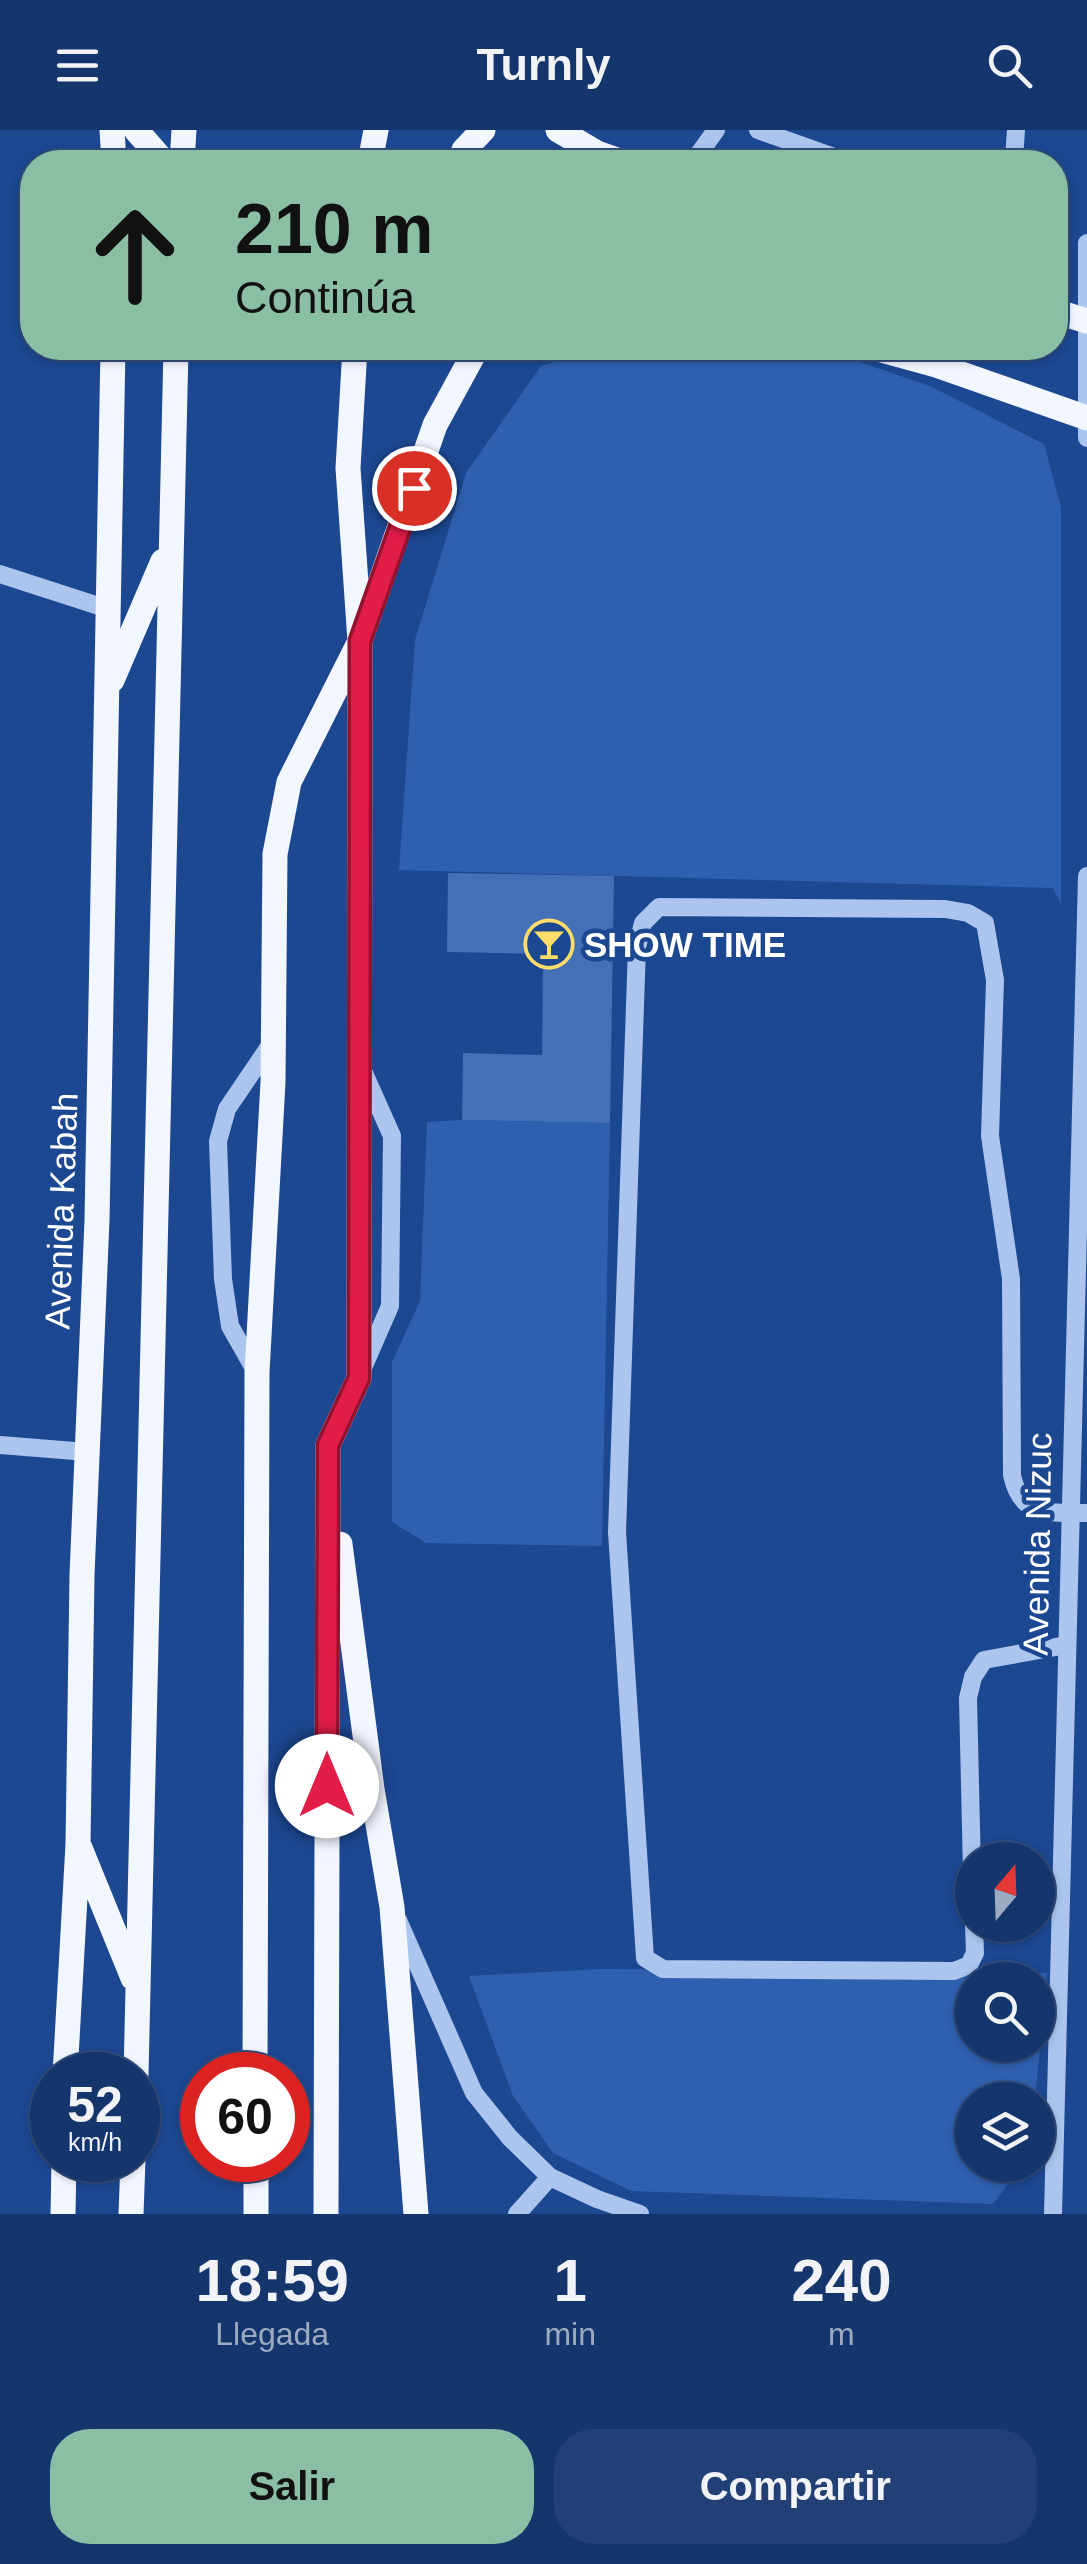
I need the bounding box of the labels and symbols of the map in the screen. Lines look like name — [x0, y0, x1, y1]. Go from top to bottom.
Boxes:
pin — [372, 446, 457, 531]
bar icon: SHOW TIME — [523, 918, 575, 970]
place label: SHOW TIME — [584, 925, 786, 964]
street label: Avenida Kabah — [37, 1092, 85, 1330]
street label: Avenida Nizuc — [1016, 1432, 1058, 1656]
position arrow — [275, 1734, 379, 1838]
north arrow — [955, 1842, 1055, 1942]
speed limit sign: 60 — [180, 2052, 310, 2182]

